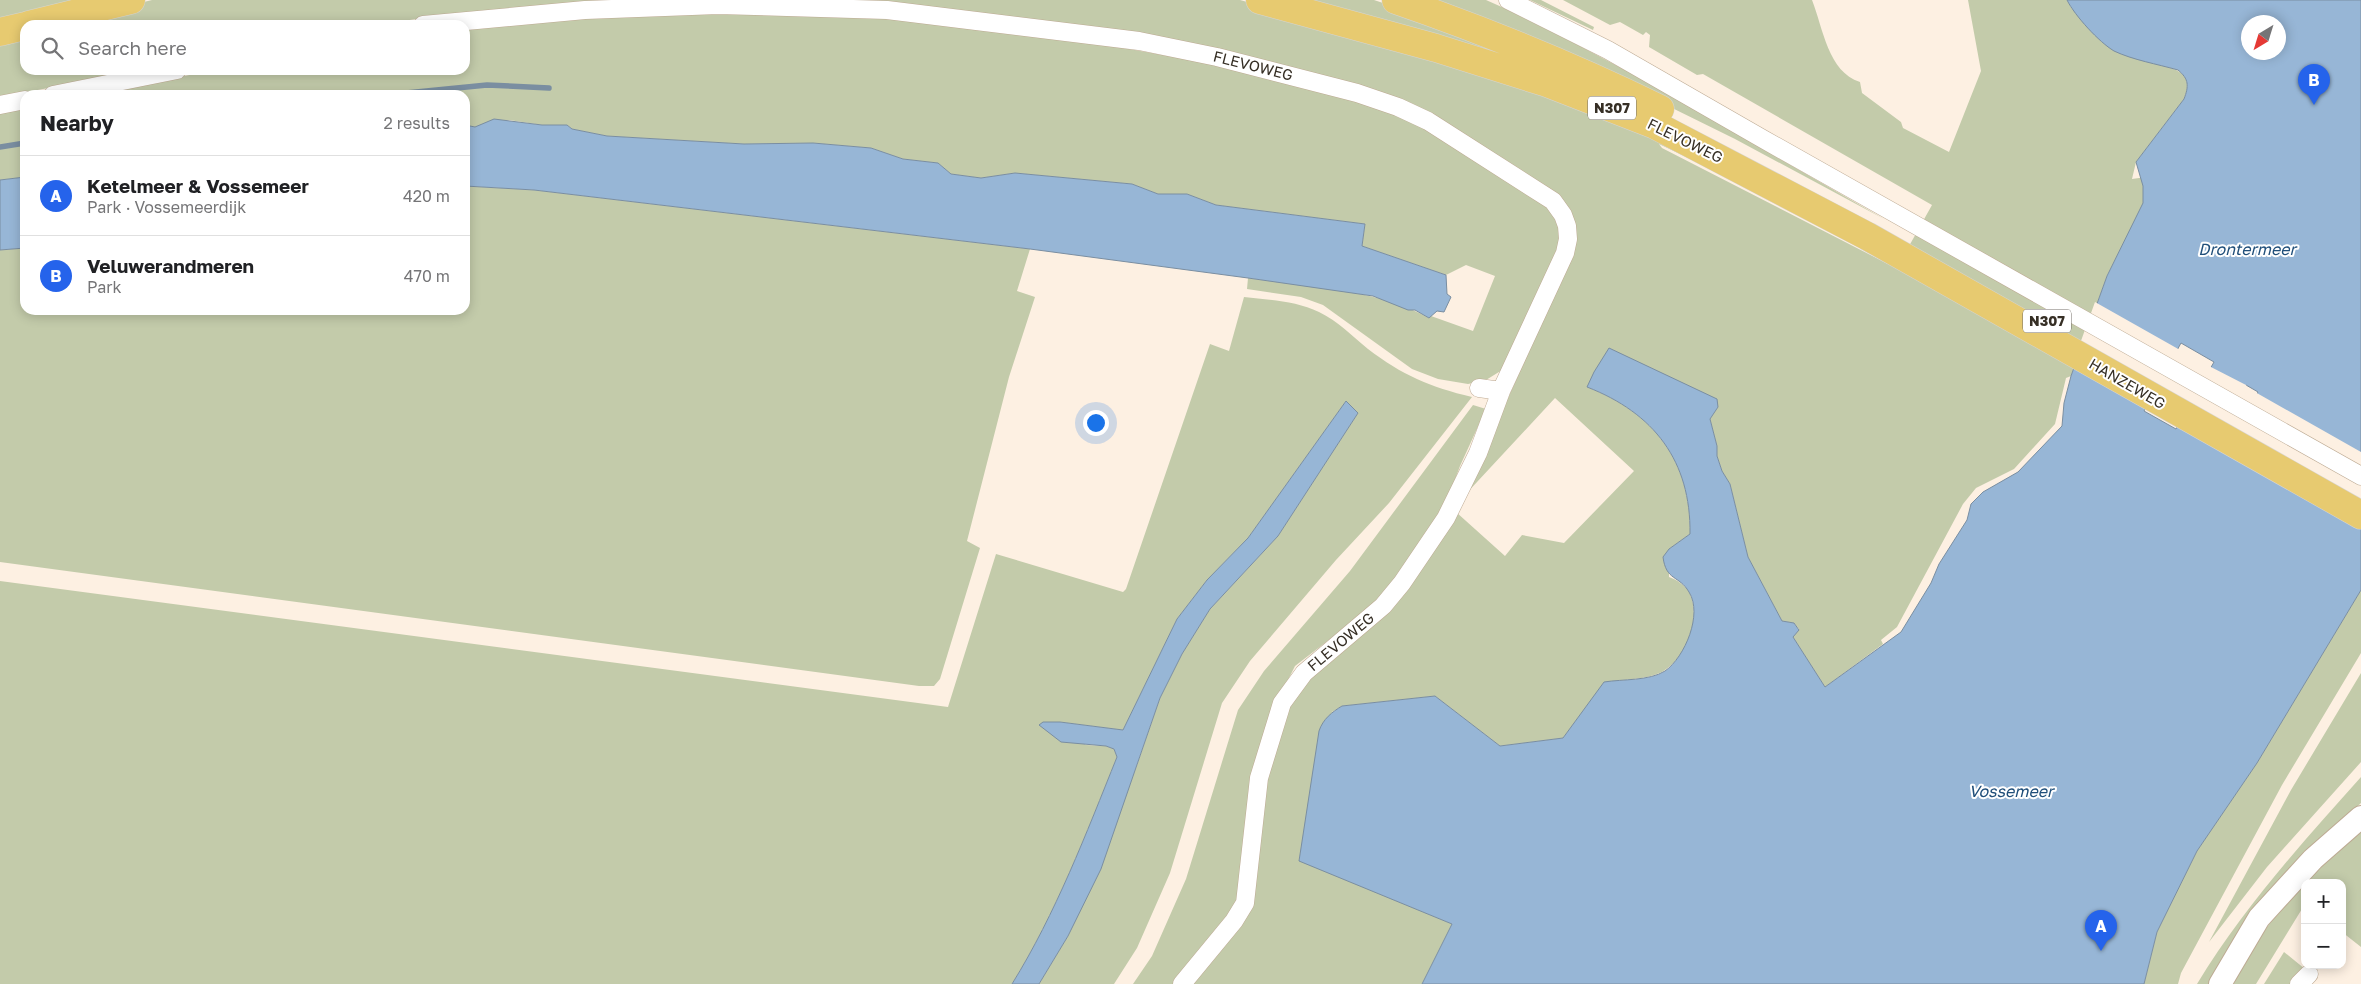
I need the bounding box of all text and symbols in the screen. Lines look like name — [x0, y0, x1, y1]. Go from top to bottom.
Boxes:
north arrow — [2241, 15, 2286, 60]
search box — [20, 20, 470, 75]
icon: search — [38, 34, 66, 62]
text: Search here — [78, 36, 187, 59]
street label: FLEVOWEG — [1212, 46, 1295, 84]
pin: B — [2298, 64, 2330, 105]
road number: N307 — [1588, 96, 1636, 120]
text: Nearby — [40, 110, 114, 136]
text: 2 results — [384, 113, 450, 133]
street label: FLEVOWEG — [1645, 114, 1726, 166]
text: Ketelmeer & Vossemeer — [87, 174, 309, 197]
text: A — [50, 186, 62, 206]
text: 420 m — [403, 186, 450, 206]
text: Park · Vossemeerdijk — [87, 197, 246, 217]
water label: Drontermeer — [2198, 239, 2298, 259]
text: Veluwerandmeren — [87, 254, 254, 277]
text: B — [50, 266, 62, 286]
text: 470 m — [404, 266, 450, 286]
text: Park — [87, 277, 122, 297]
road number: N307 — [2023, 310, 2071, 332]
street label: HANZEWEG — [2086, 354, 2169, 412]
your location — [1083, 410, 1109, 436]
street label: FLEVOWEG — [1303, 608, 1377, 674]
water label: Vossemeer — [1969, 781, 2056, 801]
map controls — [2301, 879, 2346, 969]
button: + — [2301, 879, 2346, 924]
pin: A — [2085, 910, 2117, 951]
button: − — [2301, 924, 2346, 969]

